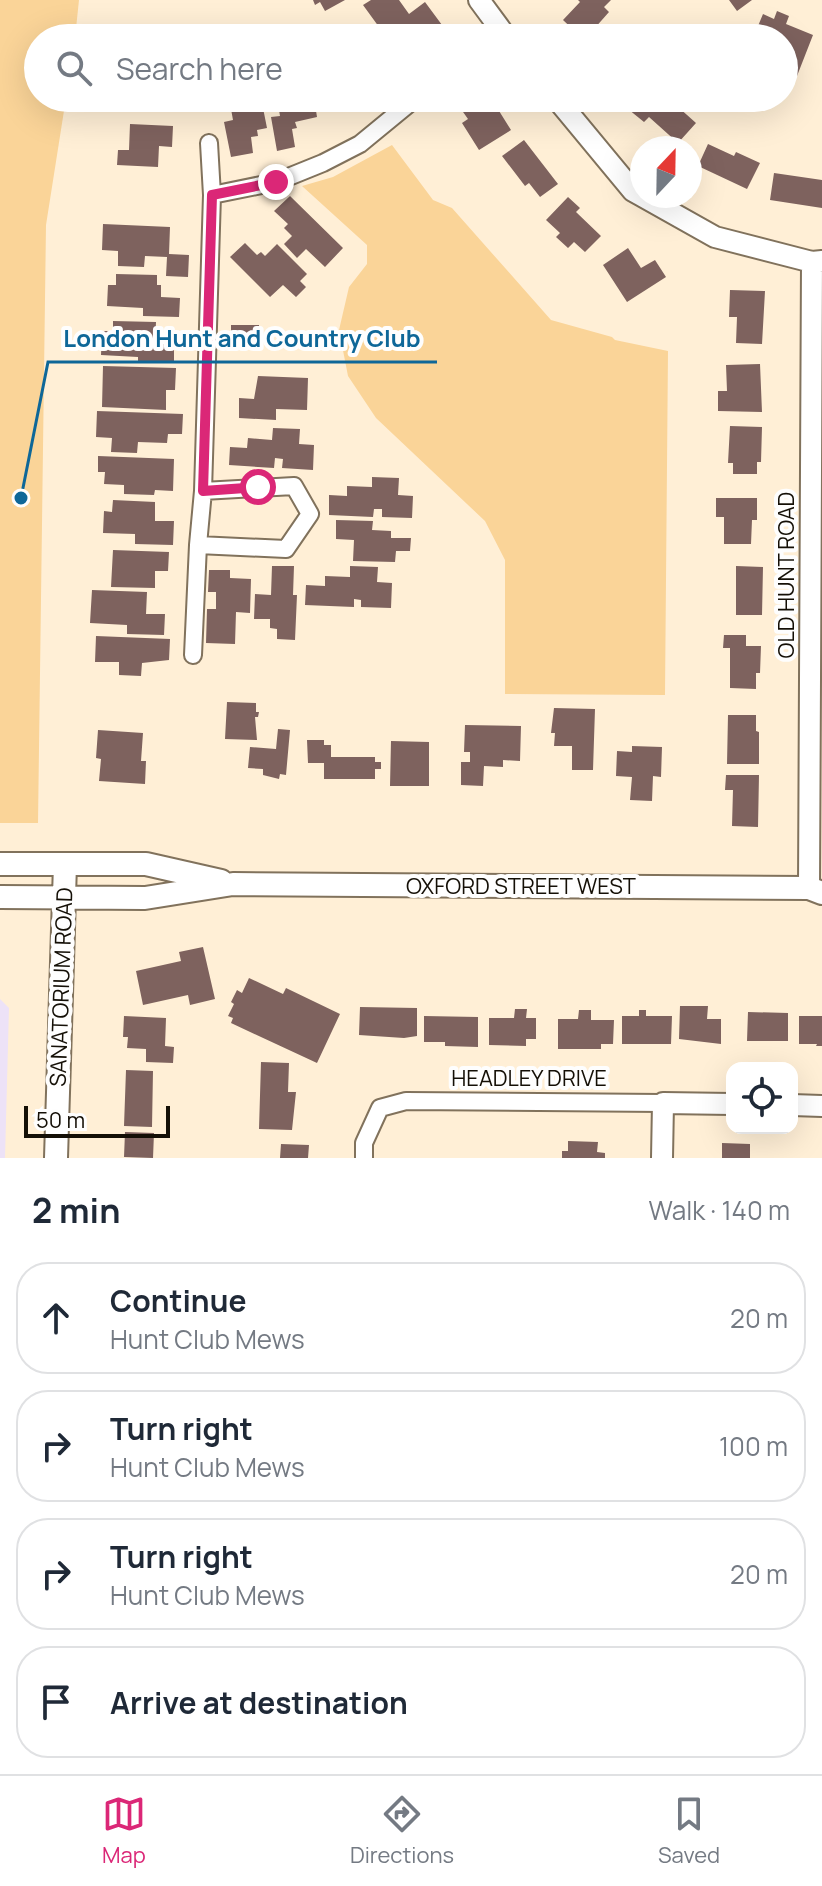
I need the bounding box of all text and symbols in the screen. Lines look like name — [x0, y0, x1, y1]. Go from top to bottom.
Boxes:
search box — [24, 24, 798, 112]
icon: search — [52, 46, 96, 90]
text: Search here — [116, 48, 283, 89]
north arrow — [630, 136, 702, 208]
route end — [258, 164, 294, 200]
callout: London Hunt and Country Club — [48, 314, 437, 362]
text: London Hunt and Country Club — [63, 321, 421, 354]
route start — [240, 469, 276, 505]
street label: OLD HUNT ROAD — [771, 492, 801, 658]
street label: OXFORD STREET WEST — [406, 871, 636, 901]
street label: SANATORIUM ROAD — [43, 887, 79, 1087]
map controls — [726, 1062, 798, 1134]
button: locate — [726, 1062, 798, 1134]
street label: HEADLEY DRIVE — [451, 1063, 607, 1093]
scale bar — [24, 1102, 170, 1138]
text: 50 m — [36, 1105, 85, 1135]
text: 2 min — [32, 1187, 120, 1233]
text: Walk · 140 m — [649, 1192, 790, 1228]
text: Continue — [110, 1280, 246, 1321]
icon: ahead — [34, 1296, 78, 1340]
text: 20 m — [730, 1300, 788, 1336]
text: Hunt Club Mews — [110, 1321, 305, 1357]
text: Turn right — [110, 1408, 253, 1449]
icon: right — [34, 1424, 78, 1468]
text: 100 m — [719, 1428, 788, 1464]
text: Hunt Club Mews — [110, 1449, 305, 1485]
text: Turn right — [110, 1536, 253, 1577]
icon: right — [34, 1552, 78, 1596]
text: 20 m — [730, 1556, 788, 1592]
text: Hunt Club Mews — [110, 1577, 305, 1613]
icon: arrive — [34, 1680, 78, 1724]
text: Arrive at destination — [110, 1682, 408, 1723]
tab: Map — [102, 1792, 146, 1870]
tab: Directions — [350, 1792, 454, 1870]
tab: Saved — [658, 1792, 720, 1870]

